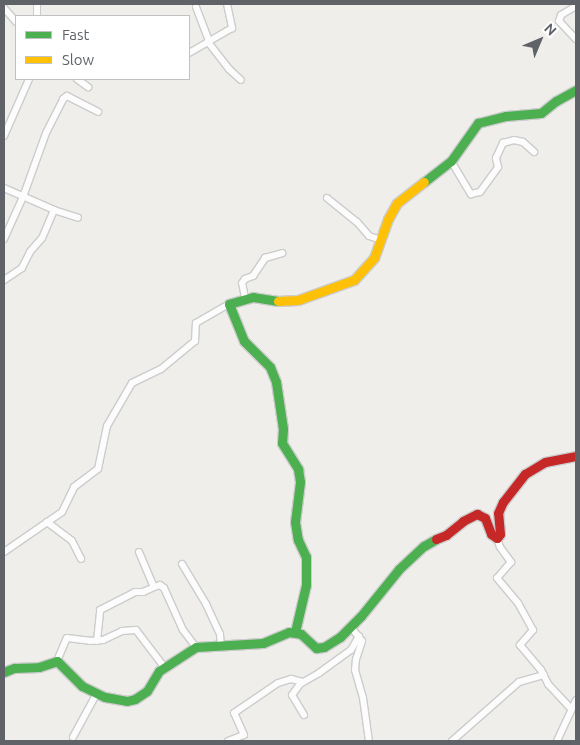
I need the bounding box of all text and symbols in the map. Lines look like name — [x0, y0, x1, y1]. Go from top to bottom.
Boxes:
legend — [15, 15, 190, 80]
north arrow — [515, 15, 565, 65]
text: N — [541, 20, 560, 39]
text: Fast — [62, 26, 89, 43]
text: Slow — [62, 51, 94, 68]

